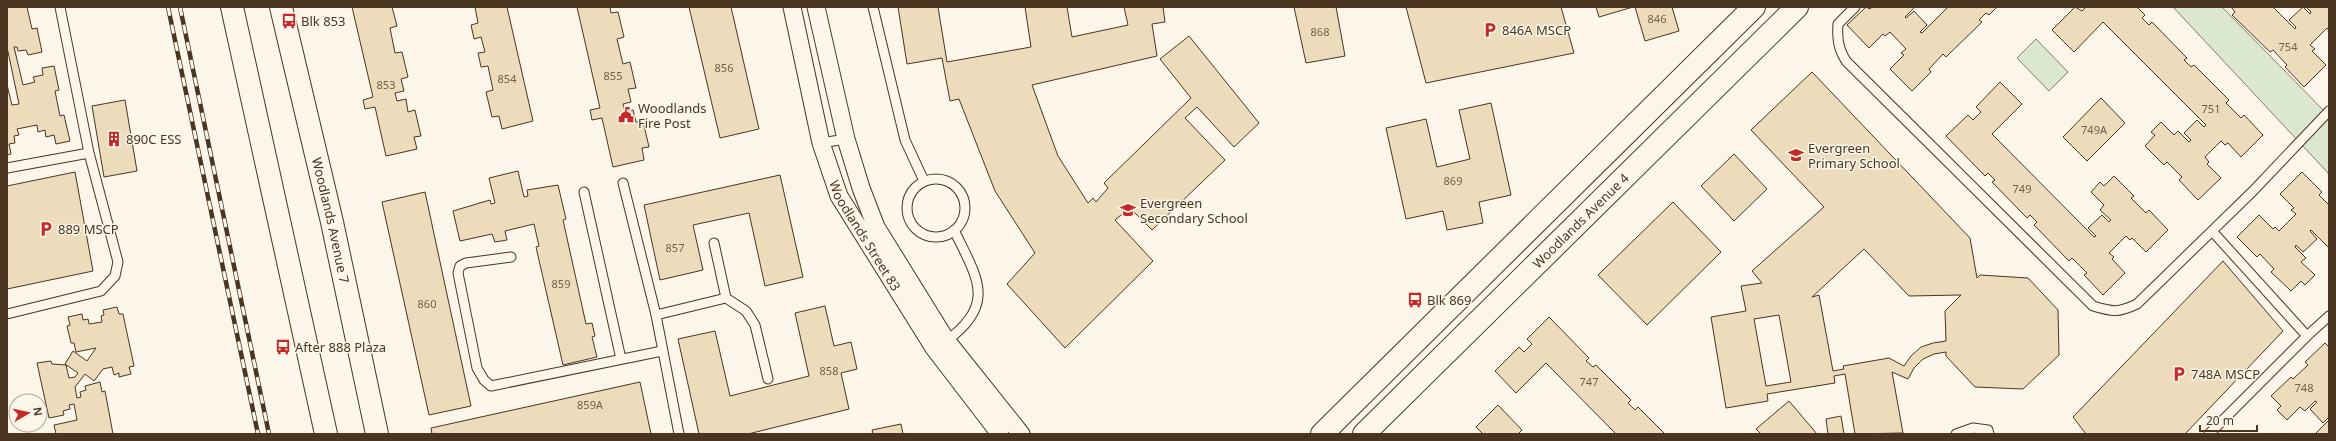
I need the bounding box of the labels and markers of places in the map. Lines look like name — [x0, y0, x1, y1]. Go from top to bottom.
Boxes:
bus stop icon: Blk 853 — [280, 12, 298, 30]
place label: Blk 853 — [301, 12, 345, 30]
parking icon: 846A MSCP — [1481, 21, 1499, 39]
place label: 846A MSCP — [1502, 21, 1571, 39]
place label: Woodlands Fire Post — [638, 99, 706, 132]
public building icon: Woodlands Fire Post — [617, 106, 635, 124]
building icon: 890C ESS — [105, 130, 123, 148]
place label: 890C ESS — [126, 130, 181, 148]
place label: Evergreen Primary School — [1808, 139, 1900, 172]
school or university icon: Evergreen Primary School — [1787, 146, 1805, 164]
place label: Evergreen Secondary School — [1140, 194, 1248, 227]
school or university icon: Evergreen Secondary School — [1119, 201, 1137, 219]
parking icon: 889 MSCP — [37, 220, 55, 238]
place label: 889 MSCP — [58, 220, 119, 238]
bus stop icon: Blk 869 — [1406, 291, 1424, 309]
place label: Blk 869 — [1427, 291, 1471, 309]
bus stop icon: After 888 Plaza — [274, 338, 292, 356]
place label: After 888 Plaza — [295, 338, 386, 356]
parking icon: 748A MSCP — [2170, 365, 2188, 383]
place label: 748A MSCP — [2191, 365, 2260, 383]

